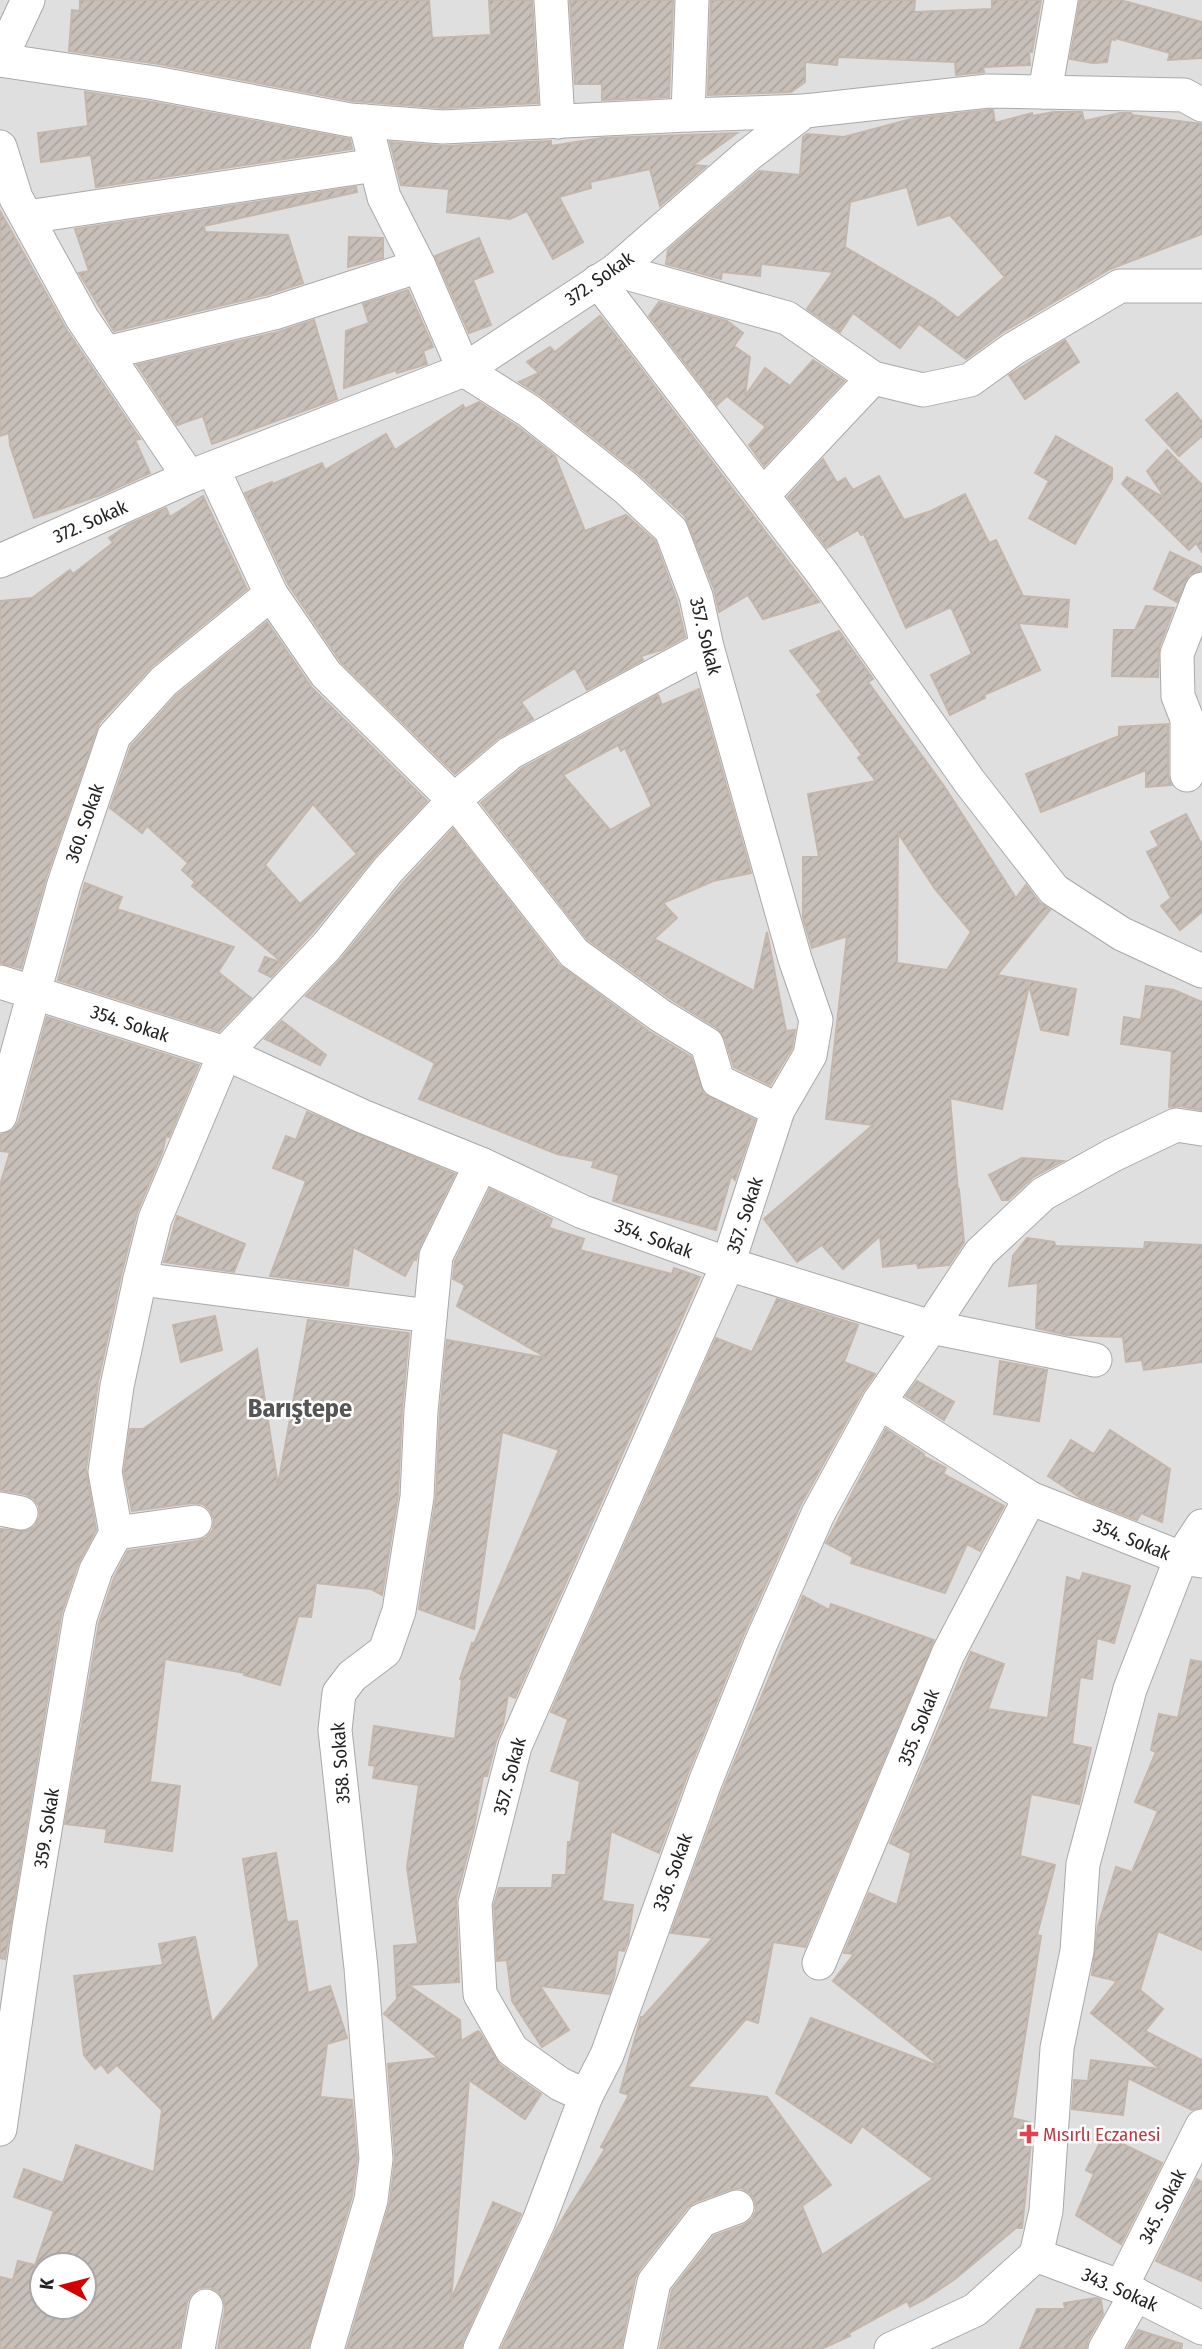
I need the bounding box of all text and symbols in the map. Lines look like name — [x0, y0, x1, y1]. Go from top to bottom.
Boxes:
street label: 372. Sokak — [560, 246, 638, 310]
street label: 372. Sokak — [49, 495, 131, 548]
street label: 357. Sokak — [685, 595, 726, 677]
street label: 360. Sokak — [60, 780, 109, 866]
street label: 354. Sokak — [88, 1000, 172, 1047]
street label: 357. Sokak — [721, 1174, 768, 1256]
street label: 354. Sokak — [612, 1214, 696, 1263]
district label: Barıştepe — [248, 1393, 352, 1424]
street label: 354. Sokak — [1090, 1514, 1174, 1565]
street label: 355. Sokak — [893, 1685, 944, 1769]
street label: 358. Sokak — [326, 1721, 355, 1804]
street label: 357. Sokak — [488, 1735, 531, 1817]
street label: 359. Sokak — [29, 1786, 64, 1870]
street label: 336. Sokak — [648, 1830, 697, 1914]
place label: Mısırlı Eczanesi — [1043, 2123, 1161, 2146]
marker: Mısırlı Eczanesi — [1021, 2126, 1037, 2142]
street label: 345. Sokak — [1134, 2165, 1191, 2247]
north arrow — [28, 2251, 98, 2321]
street label: 343. Sokak — [1078, 2263, 1161, 2316]
text: K — [35, 2276, 59, 2291]

